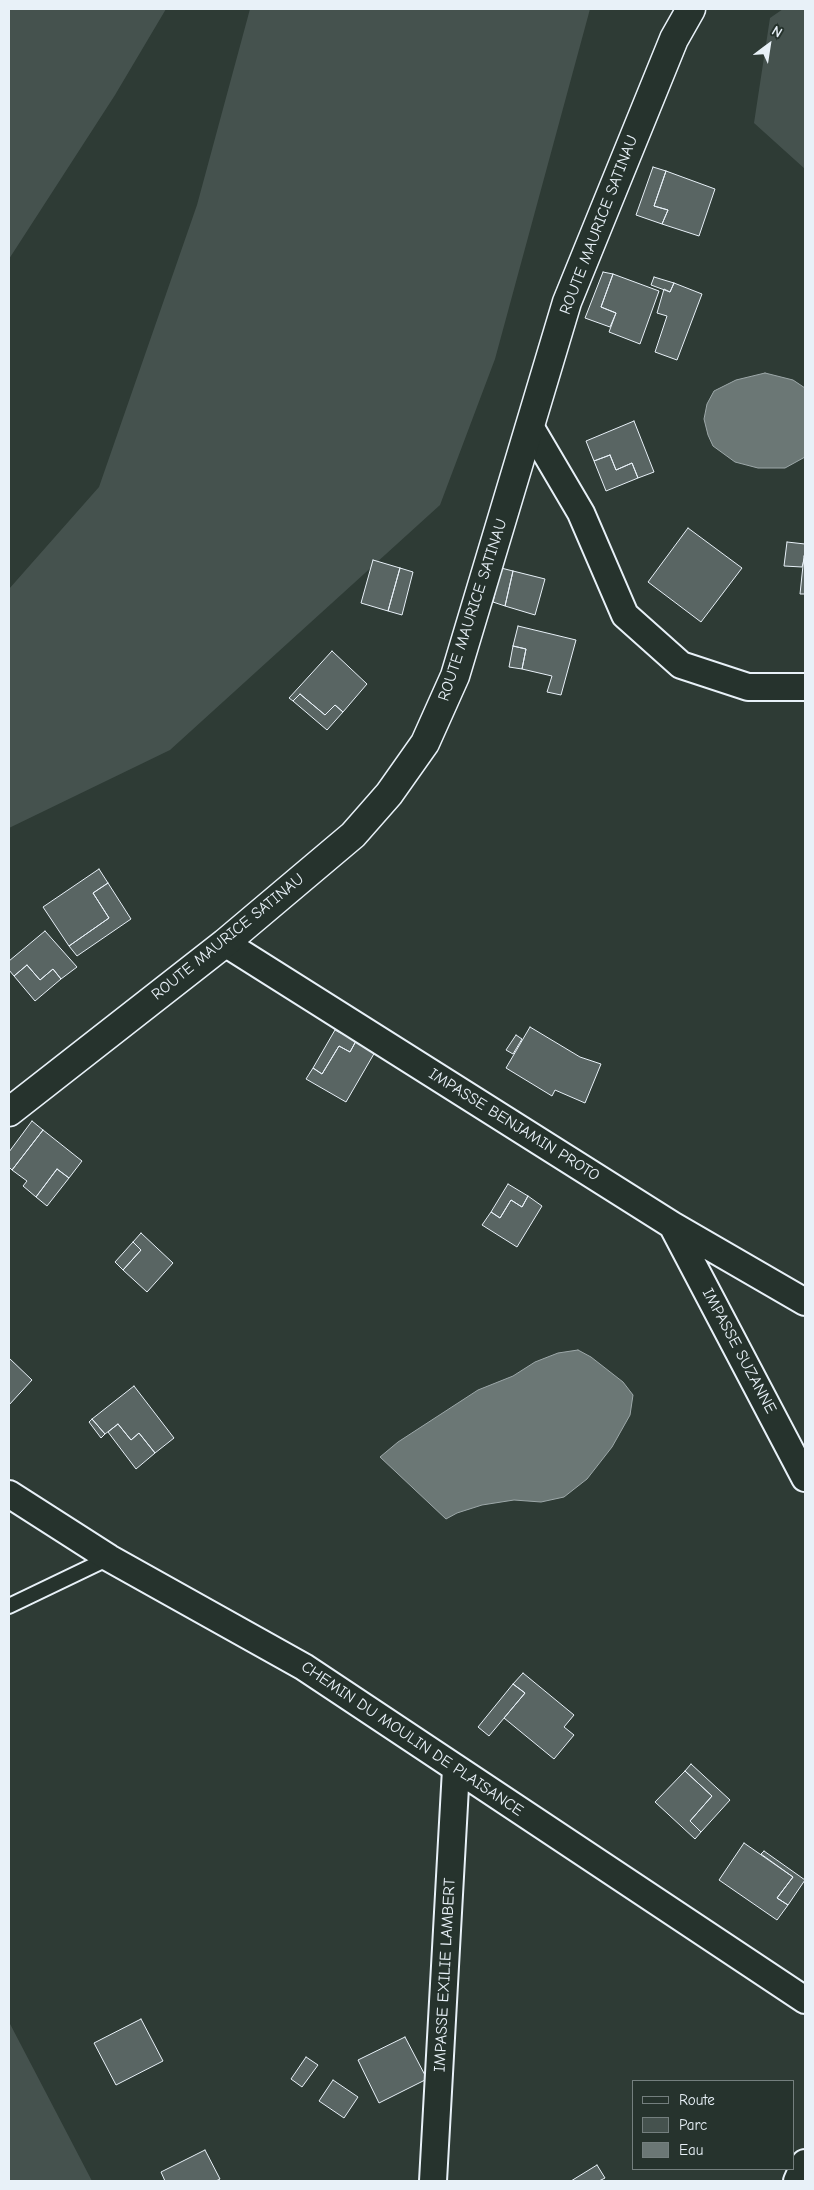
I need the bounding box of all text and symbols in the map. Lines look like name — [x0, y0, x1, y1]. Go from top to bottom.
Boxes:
north arrow — [744, 20, 794, 70]
text: N — [769, 22, 785, 41]
street label: ROUTE MAURICE SATINAU — [556, 133, 642, 317]
street label: ROUTE MAURICE SATINAU — [434, 516, 512, 704]
street label: ROUTE MAURICE SATINAU — [148, 870, 308, 1004]
street label: IMPASSE BENJAMIN PROTO — [425, 1064, 603, 1186]
street label: IMPASSE SUZANNE — [698, 1285, 780, 1417]
street label: CHEMIN DU MOULIN DE PLAISANCE — [297, 1657, 527, 1821]
street label: IMPASSE EXILIE LAMBERT — [430, 1878, 460, 2072]
legend — [632, 2080, 794, 2170]
text: Route — [679, 2091, 715, 2109]
text: Parc — [679, 2116, 707, 2134]
text: Eau — [679, 2141, 703, 2159]

